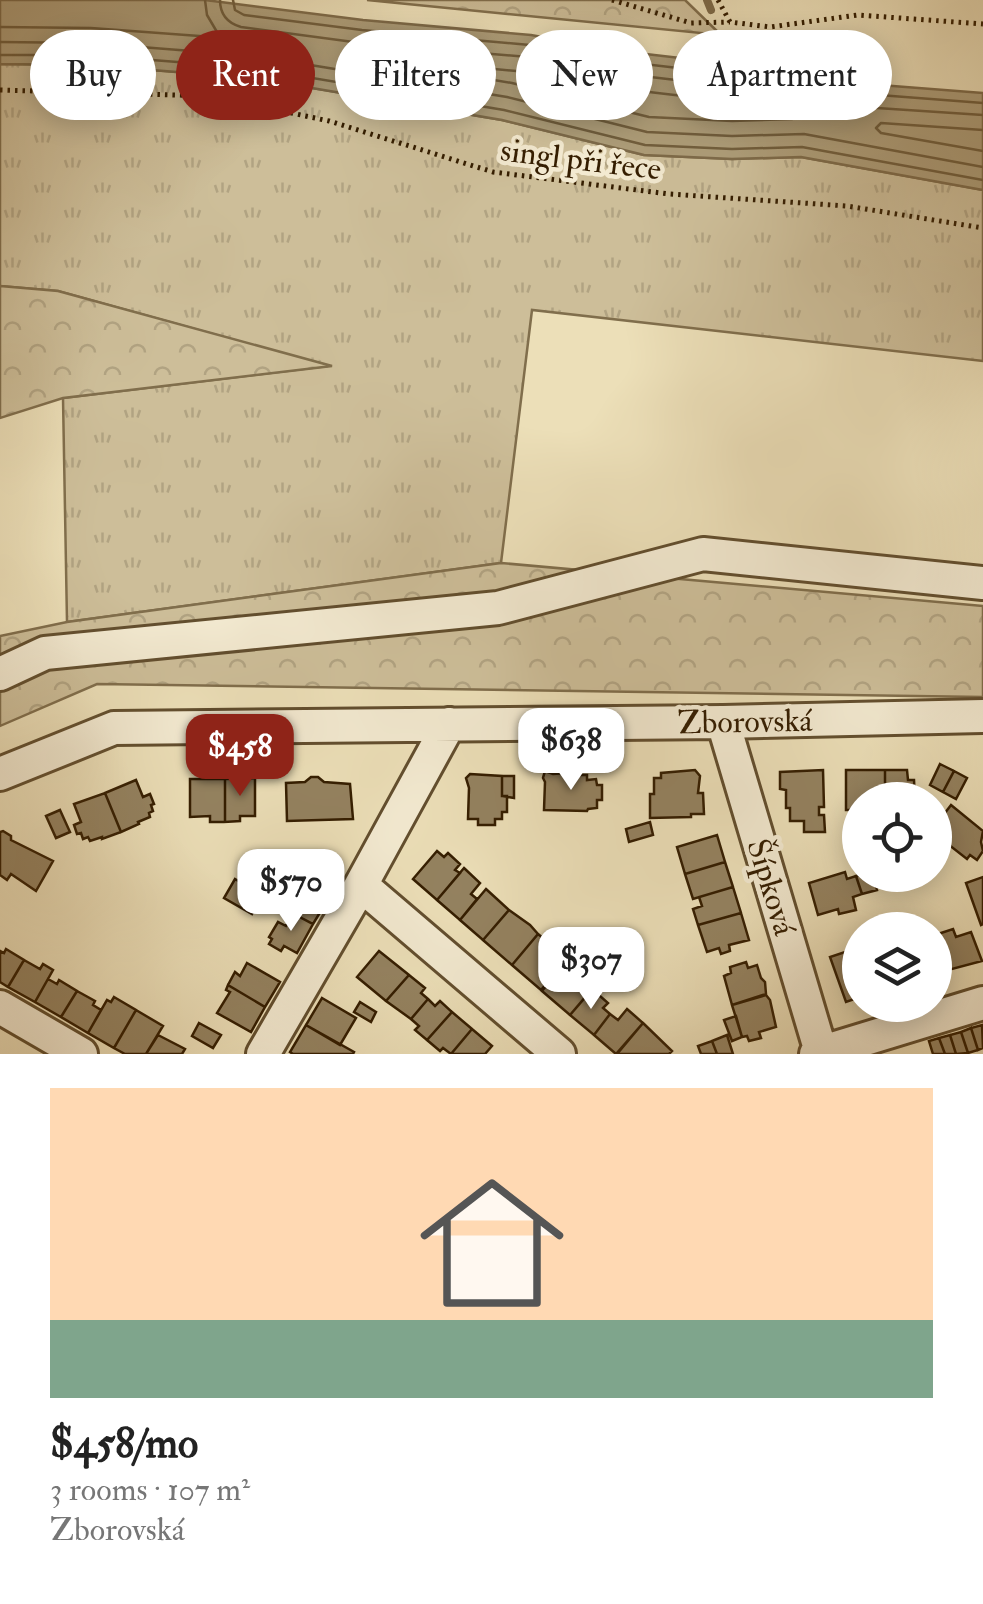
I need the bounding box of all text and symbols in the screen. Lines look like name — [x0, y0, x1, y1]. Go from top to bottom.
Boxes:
chip: Buy — [30, 30, 156, 120]
chip: Rent — [176, 30, 315, 120]
chip: Filters — [335, 30, 496, 120]
chip: New — [516, 30, 653, 120]
chip: Apartment — [673, 30, 892, 120]
street label: singl při řece — [498, 130, 663, 190]
street label: Zborovská — [677, 701, 814, 743]
pin: $638 — [512, 708, 630, 793]
pin: $458 — [181, 714, 299, 799]
text: $638 — [540, 720, 602, 760]
text: $458 — [208, 726, 272, 766]
map controls — [842, 782, 952, 1022]
button: locate — [842, 782, 952, 892]
street label: Šípková — [737, 834, 806, 941]
pin: $570 — [232, 849, 350, 934]
text: $570 — [259, 861, 323, 901]
button: layers — [842, 912, 952, 1022]
pin: $307 — [532, 927, 650, 1012]
text: $307 — [560, 939, 622, 979]
icon: home — [402, 1153, 582, 1333]
text: $458/mo — [50, 1418, 198, 1470]
text: 3 rooms · 107 m² — [50, 1470, 250, 1510]
text: Zborovská — [50, 1510, 185, 1550]

